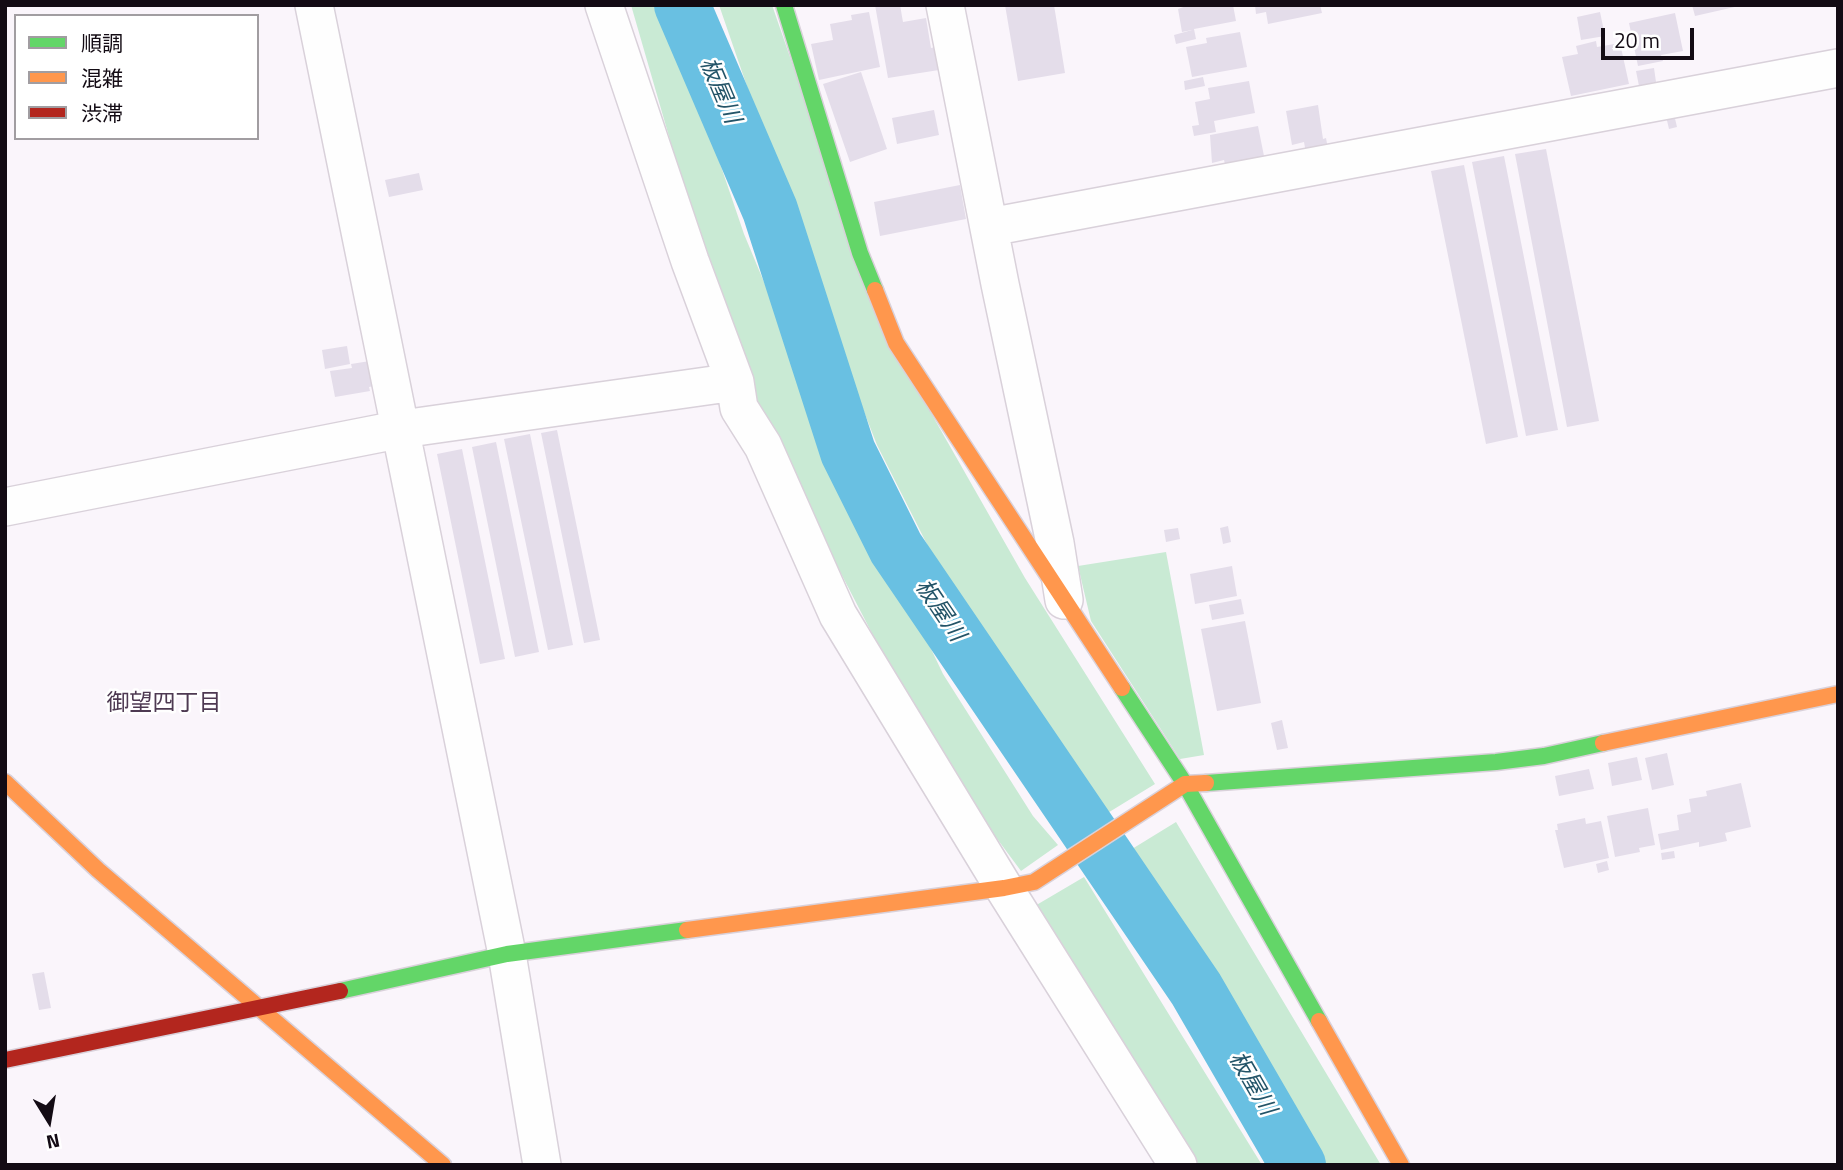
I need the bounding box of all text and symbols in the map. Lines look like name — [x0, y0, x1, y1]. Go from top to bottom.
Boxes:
legend — [14, 14, 259, 140]
scale bar — [1605, 14, 1698, 58]
text: 20 m — [1614, 24, 1660, 56]
text: 順調 — [81, 27, 123, 59]
water label: 板屋川 — [693, 54, 745, 128]
text: 混雑 — [81, 62, 123, 94]
text: 渋滞 — [81, 97, 123, 129]
water label: 板屋川 — [908, 575, 970, 647]
district label: 御望四丁目 — [107, 690, 221, 718]
water label: 板屋川 — [1222, 1047, 1280, 1121]
north arrow — [14, 1086, 84, 1156]
text: N — [44, 1127, 62, 1158]

